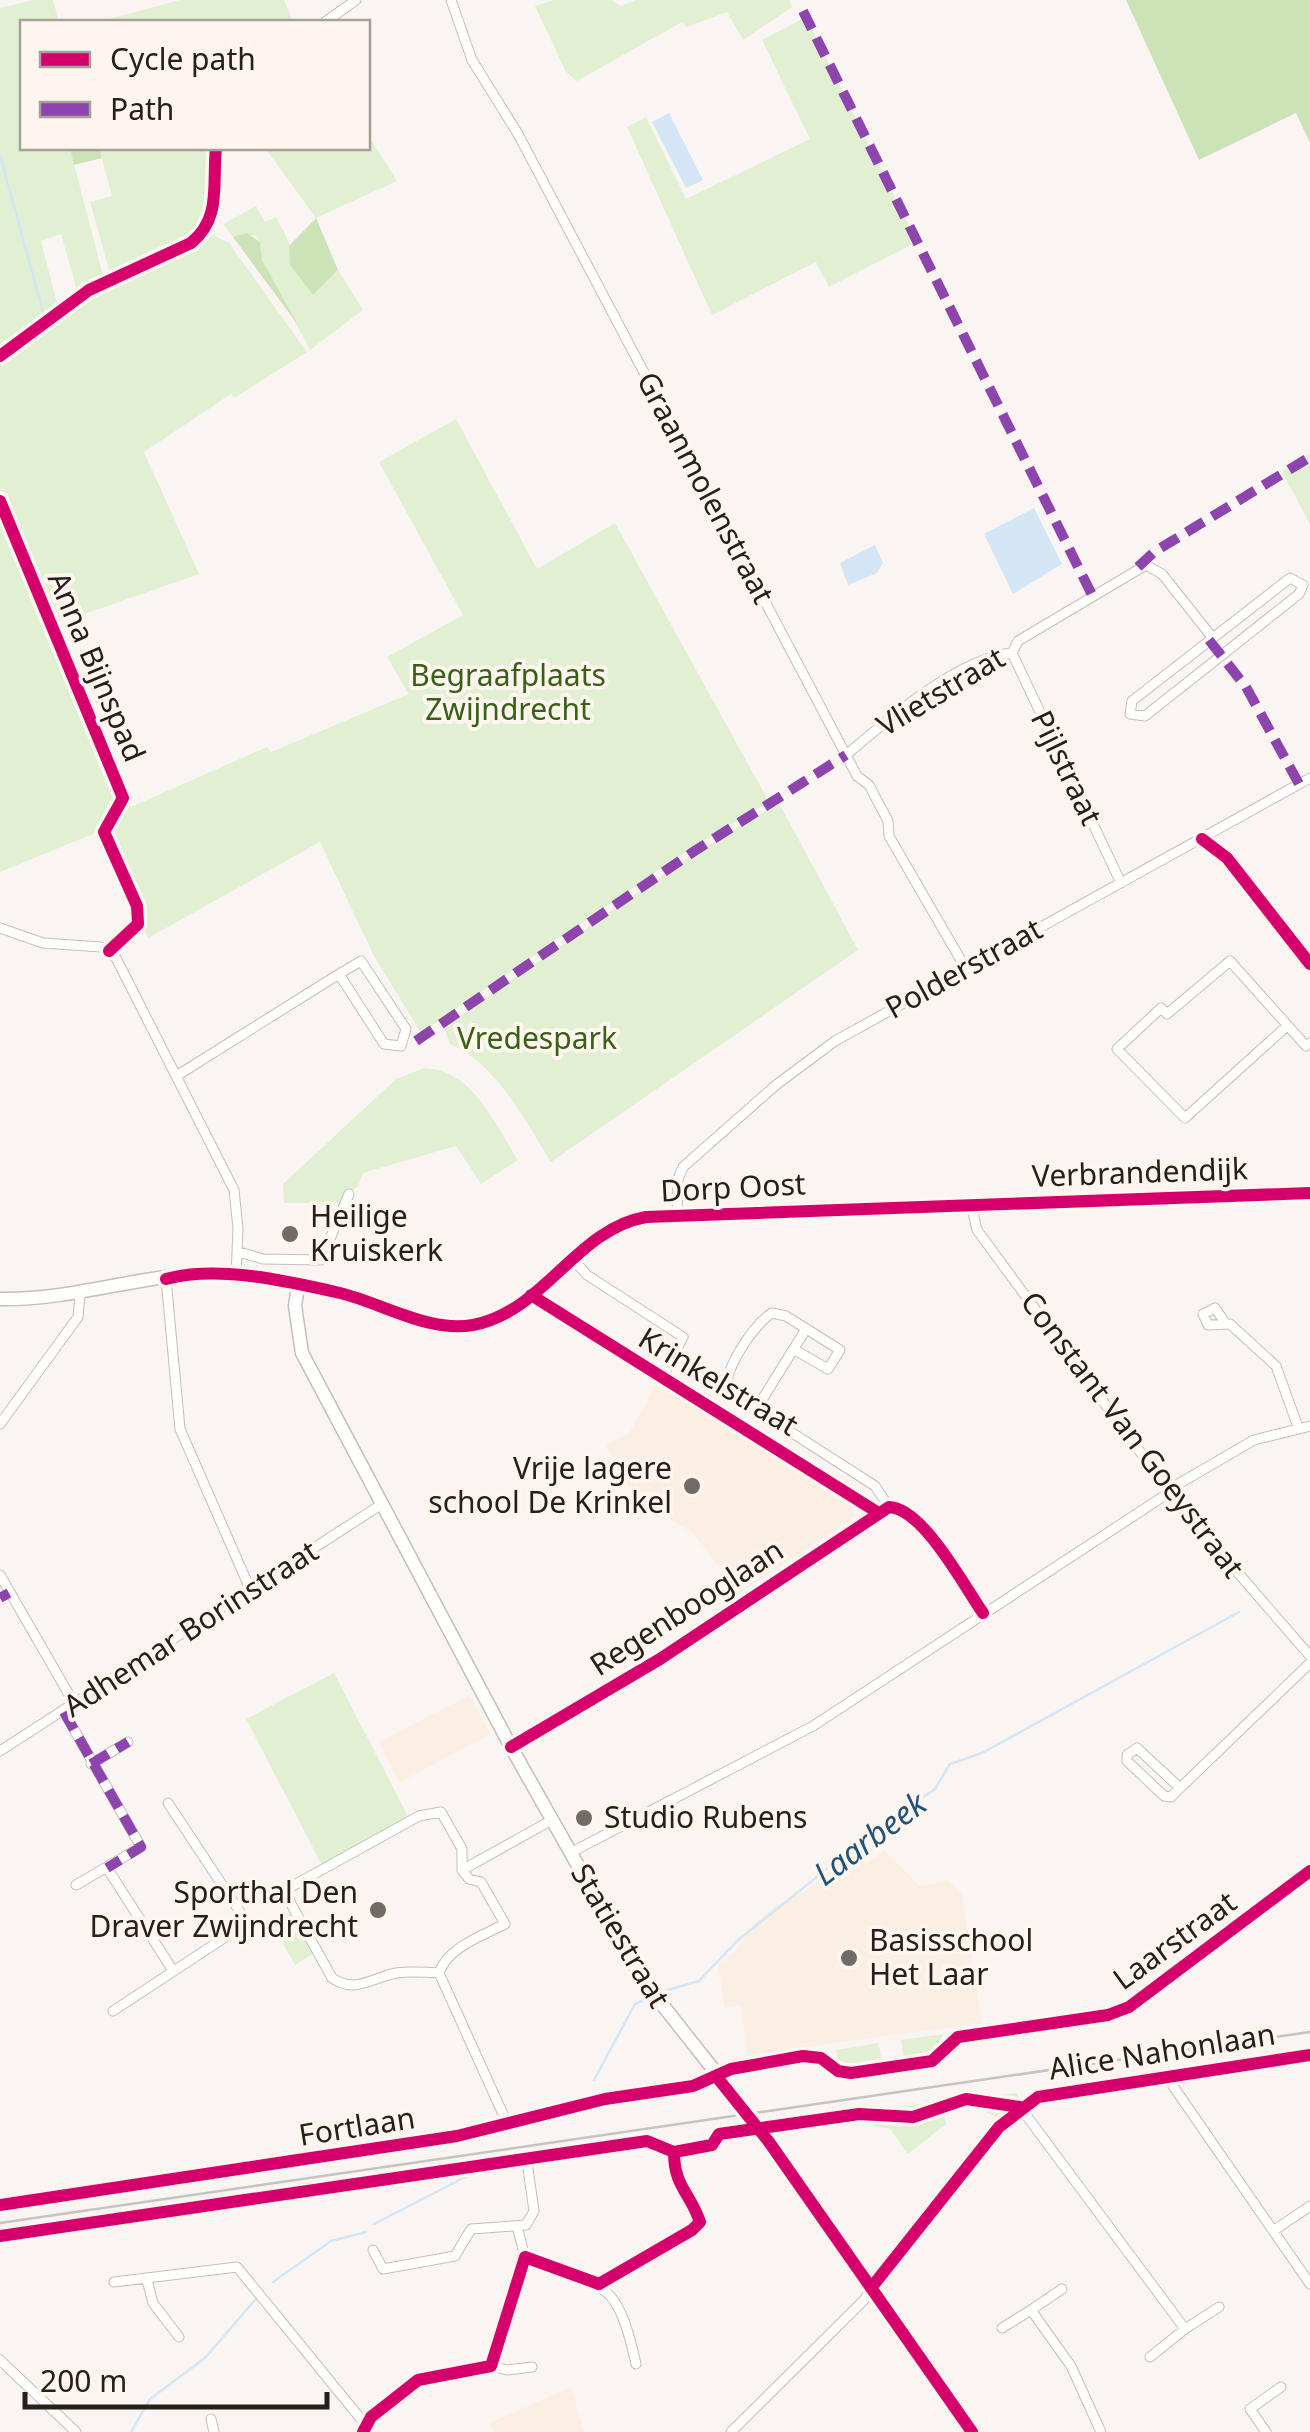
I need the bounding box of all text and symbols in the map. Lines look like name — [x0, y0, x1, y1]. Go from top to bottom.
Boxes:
legend — [20, 20, 370, 150]
text: Cycle path — [110, 38, 256, 79]
text: Path — [110, 88, 174, 129]
street label: Graanmolenstraat — [628, 364, 785, 610]
street label: Anna Bijnspad — [39, 565, 156, 768]
street label: Vlietstraat — [869, 636, 1012, 745]
park label: Begraafplaats Zwijndrecht — [410, 654, 606, 729]
street label: Pijlstraat — [1022, 703, 1113, 832]
street label: Polderstraat — [878, 908, 1049, 1028]
park label: Vredespark — [457, 1017, 617, 1058]
street label: Verbrandendijk — [1031, 1147, 1249, 1196]
street label: Dorp Oost — [659, 1162, 807, 1211]
place label: Heilige Kruiskerk — [310, 1195, 443, 1270]
marker: Heilige Kruiskerk — [279, 1223, 301, 1245]
street label: Constant Van Goeystraat — [1012, 1283, 1255, 1586]
street label: Krinkelstraat — [631, 1317, 806, 1445]
place label: Vrije lagere school De Krinkel — [428, 1447, 672, 1522]
marker: Vrije lagere school De Krinkel — [681, 1475, 703, 1497]
street label: Regenbooglaan — [582, 1529, 791, 1685]
street label: Adhemar Borinstraat — [55, 1530, 326, 1726]
water label: Laarbeek — [804, 1781, 935, 1894]
place label: Studio Rubens — [604, 1796, 807, 1837]
marker: Studio Rubens — [573, 1807, 595, 1829]
street label: Statiestraat — [562, 1856, 680, 2015]
place label: Sporthal Den Draver Zwijndrecht — [89, 1871, 358, 1946]
street label: Laarstraat — [1104, 1881, 1244, 1998]
marker: Sporthal Den Draver Zwijndrecht — [367, 1899, 389, 1921]
place label: Basisschool Het Laar — [869, 1919, 1033, 1994]
marker: Basisschool Het Laar — [838, 1947, 860, 1969]
street label: Alice Nahonlaan — [1046, 2012, 1278, 2089]
street label: Fortlaan — [296, 2096, 418, 2155]
scale bar — [25, 2347, 328, 2409]
text: 200 m — [40, 2360, 127, 2401]

